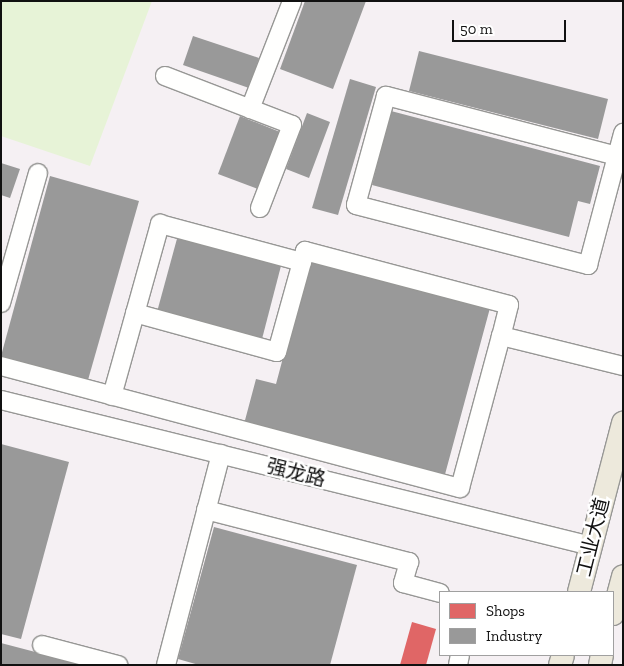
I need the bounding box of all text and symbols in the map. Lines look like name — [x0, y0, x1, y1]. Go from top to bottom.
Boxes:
scale bar — [454, 10, 568, 42]
text: 50 m — [460, 20, 493, 38]
street label: 强龙路 — [264, 454, 328, 492]
street label: 工业大道 — [572, 495, 614, 579]
legend — [439, 591, 614, 656]
text: Shops — [486, 602, 525, 620]
text: Industry — [486, 627, 542, 645]

